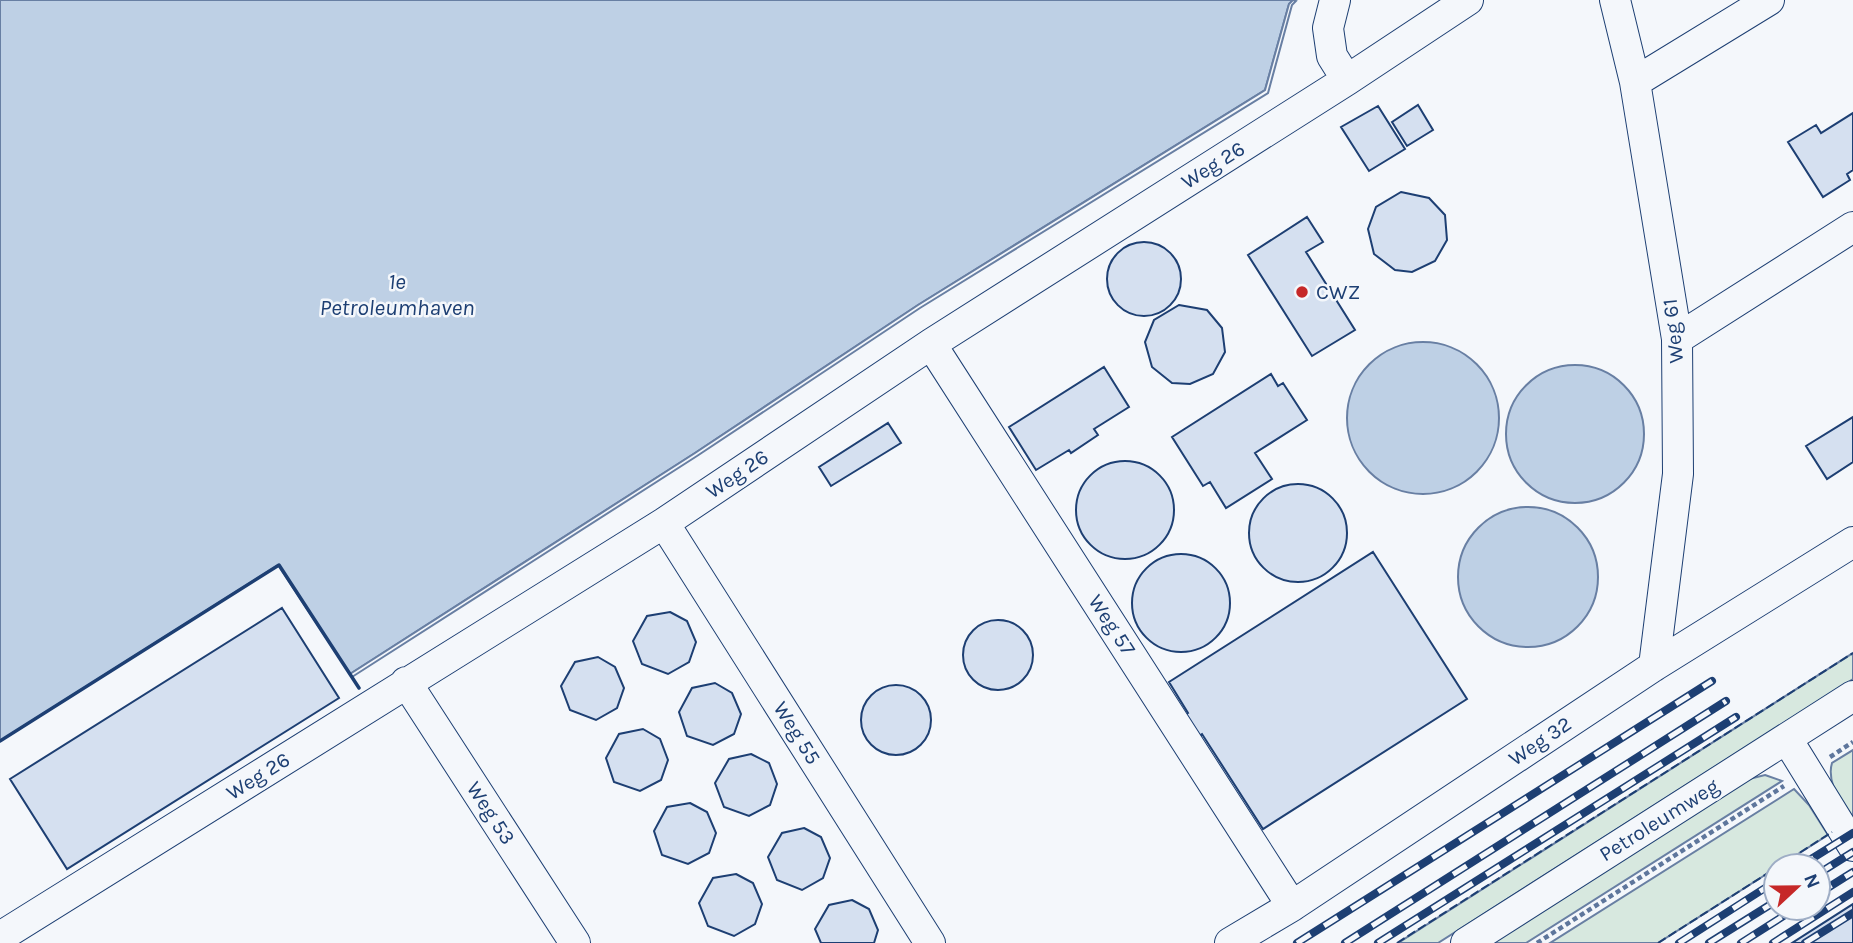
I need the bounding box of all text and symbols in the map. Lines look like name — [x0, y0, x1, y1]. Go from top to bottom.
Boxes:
street label: Weg 26 — [1177, 136, 1249, 194]
water label: 1e Petroleumhaven — [319, 268, 475, 321]
place label: CWZ — [1316, 280, 1360, 304]
marker: CWZ — [1294, 284, 1310, 300]
street label: Weg 61 — [1658, 298, 1688, 364]
street label: Weg 26 — [701, 445, 773, 503]
street label: Weg 57 — [1084, 590, 1141, 660]
street label: Weg 55 — [768, 697, 826, 769]
street label: Weg 32 — [1504, 711, 1576, 771]
street label: Weg 26 — [222, 747, 294, 805]
street label: Petroleumweg — [1595, 774, 1723, 866]
street label: Weg 53 — [462, 777, 520, 849]
north arrow — [1762, 852, 1832, 922]
text: N — [1799, 871, 1825, 891]

